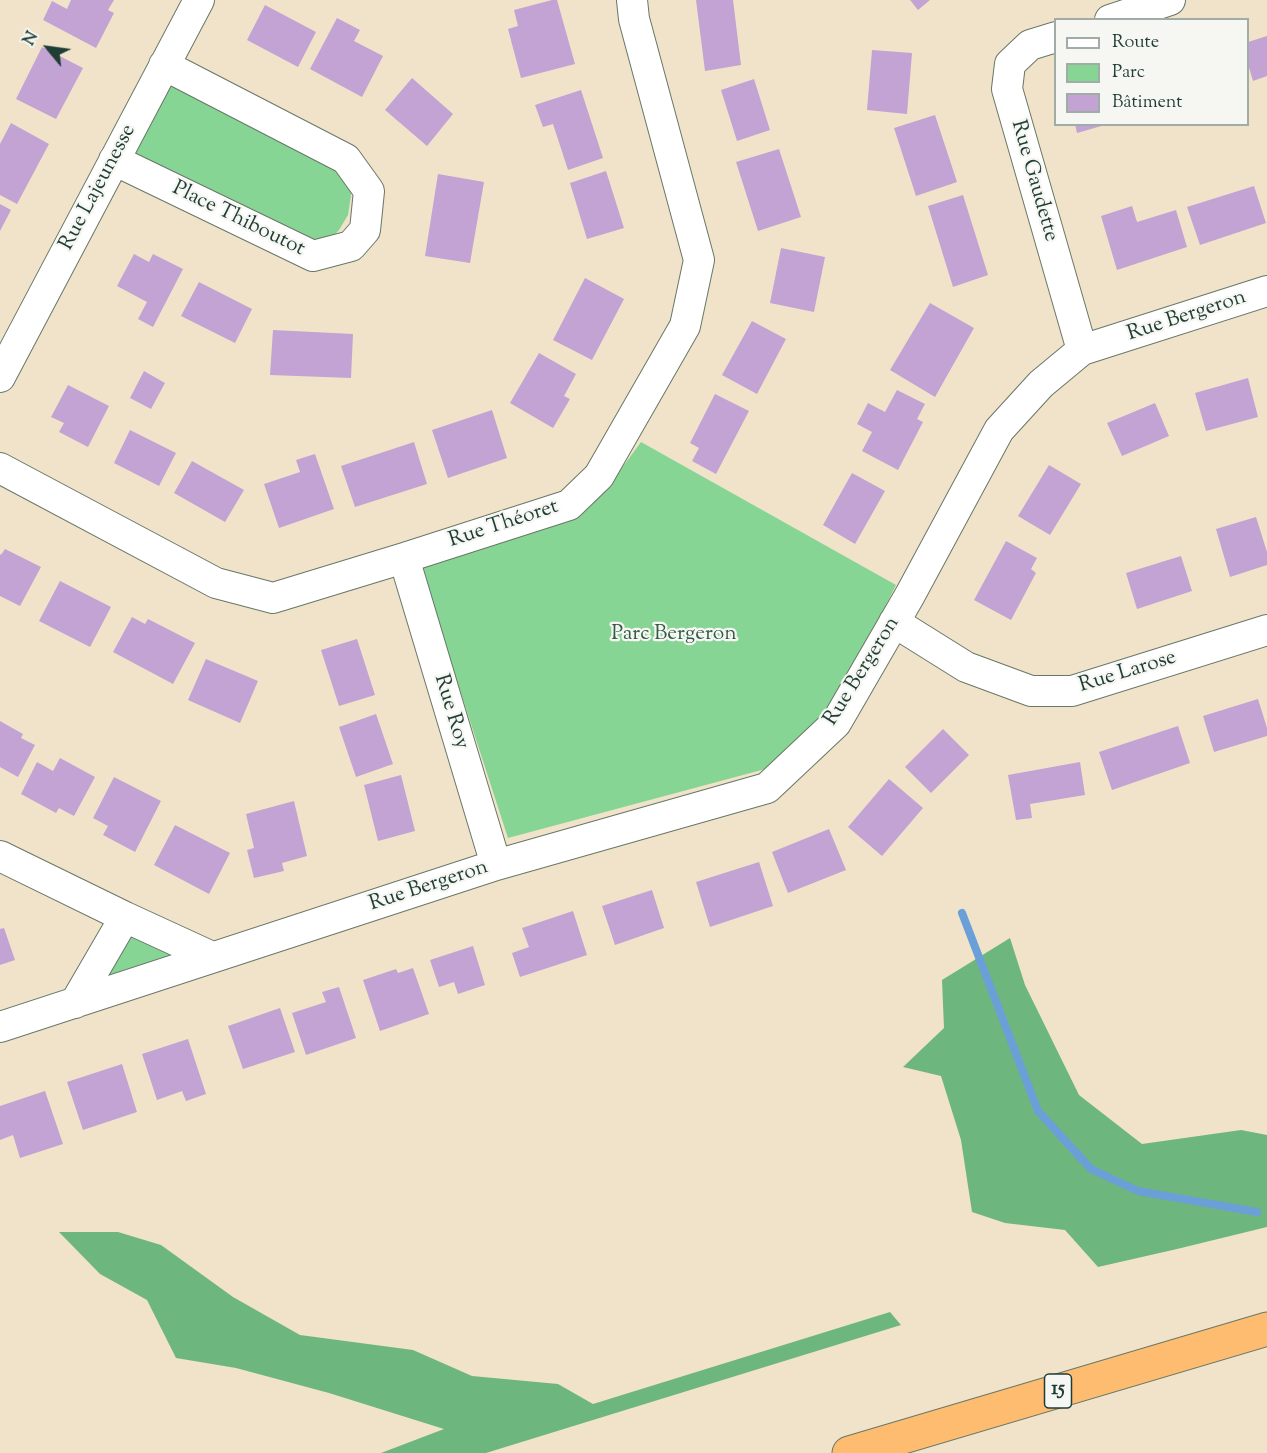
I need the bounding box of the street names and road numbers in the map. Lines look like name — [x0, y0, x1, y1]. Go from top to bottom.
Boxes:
street label: Rue Gaudette — [1004, 117, 1062, 245]
street label: Rue Lajeunesse — [55, 121, 143, 255]
street label: Place Thiboutot — [168, 177, 308, 263]
street label: Rue Bergeron — [1124, 286, 1250, 348]
street label: Rue Théoret — [446, 495, 562, 555]
street label: Rue Bergeron — [820, 613, 906, 731]
street label: Rue Larose — [1076, 646, 1180, 700]
street label: Rue Roy — [427, 672, 473, 752]
street label: Rue Bergeron — [366, 856, 492, 918]
road number: 15 — [1044, 1374, 1072, 1408]

